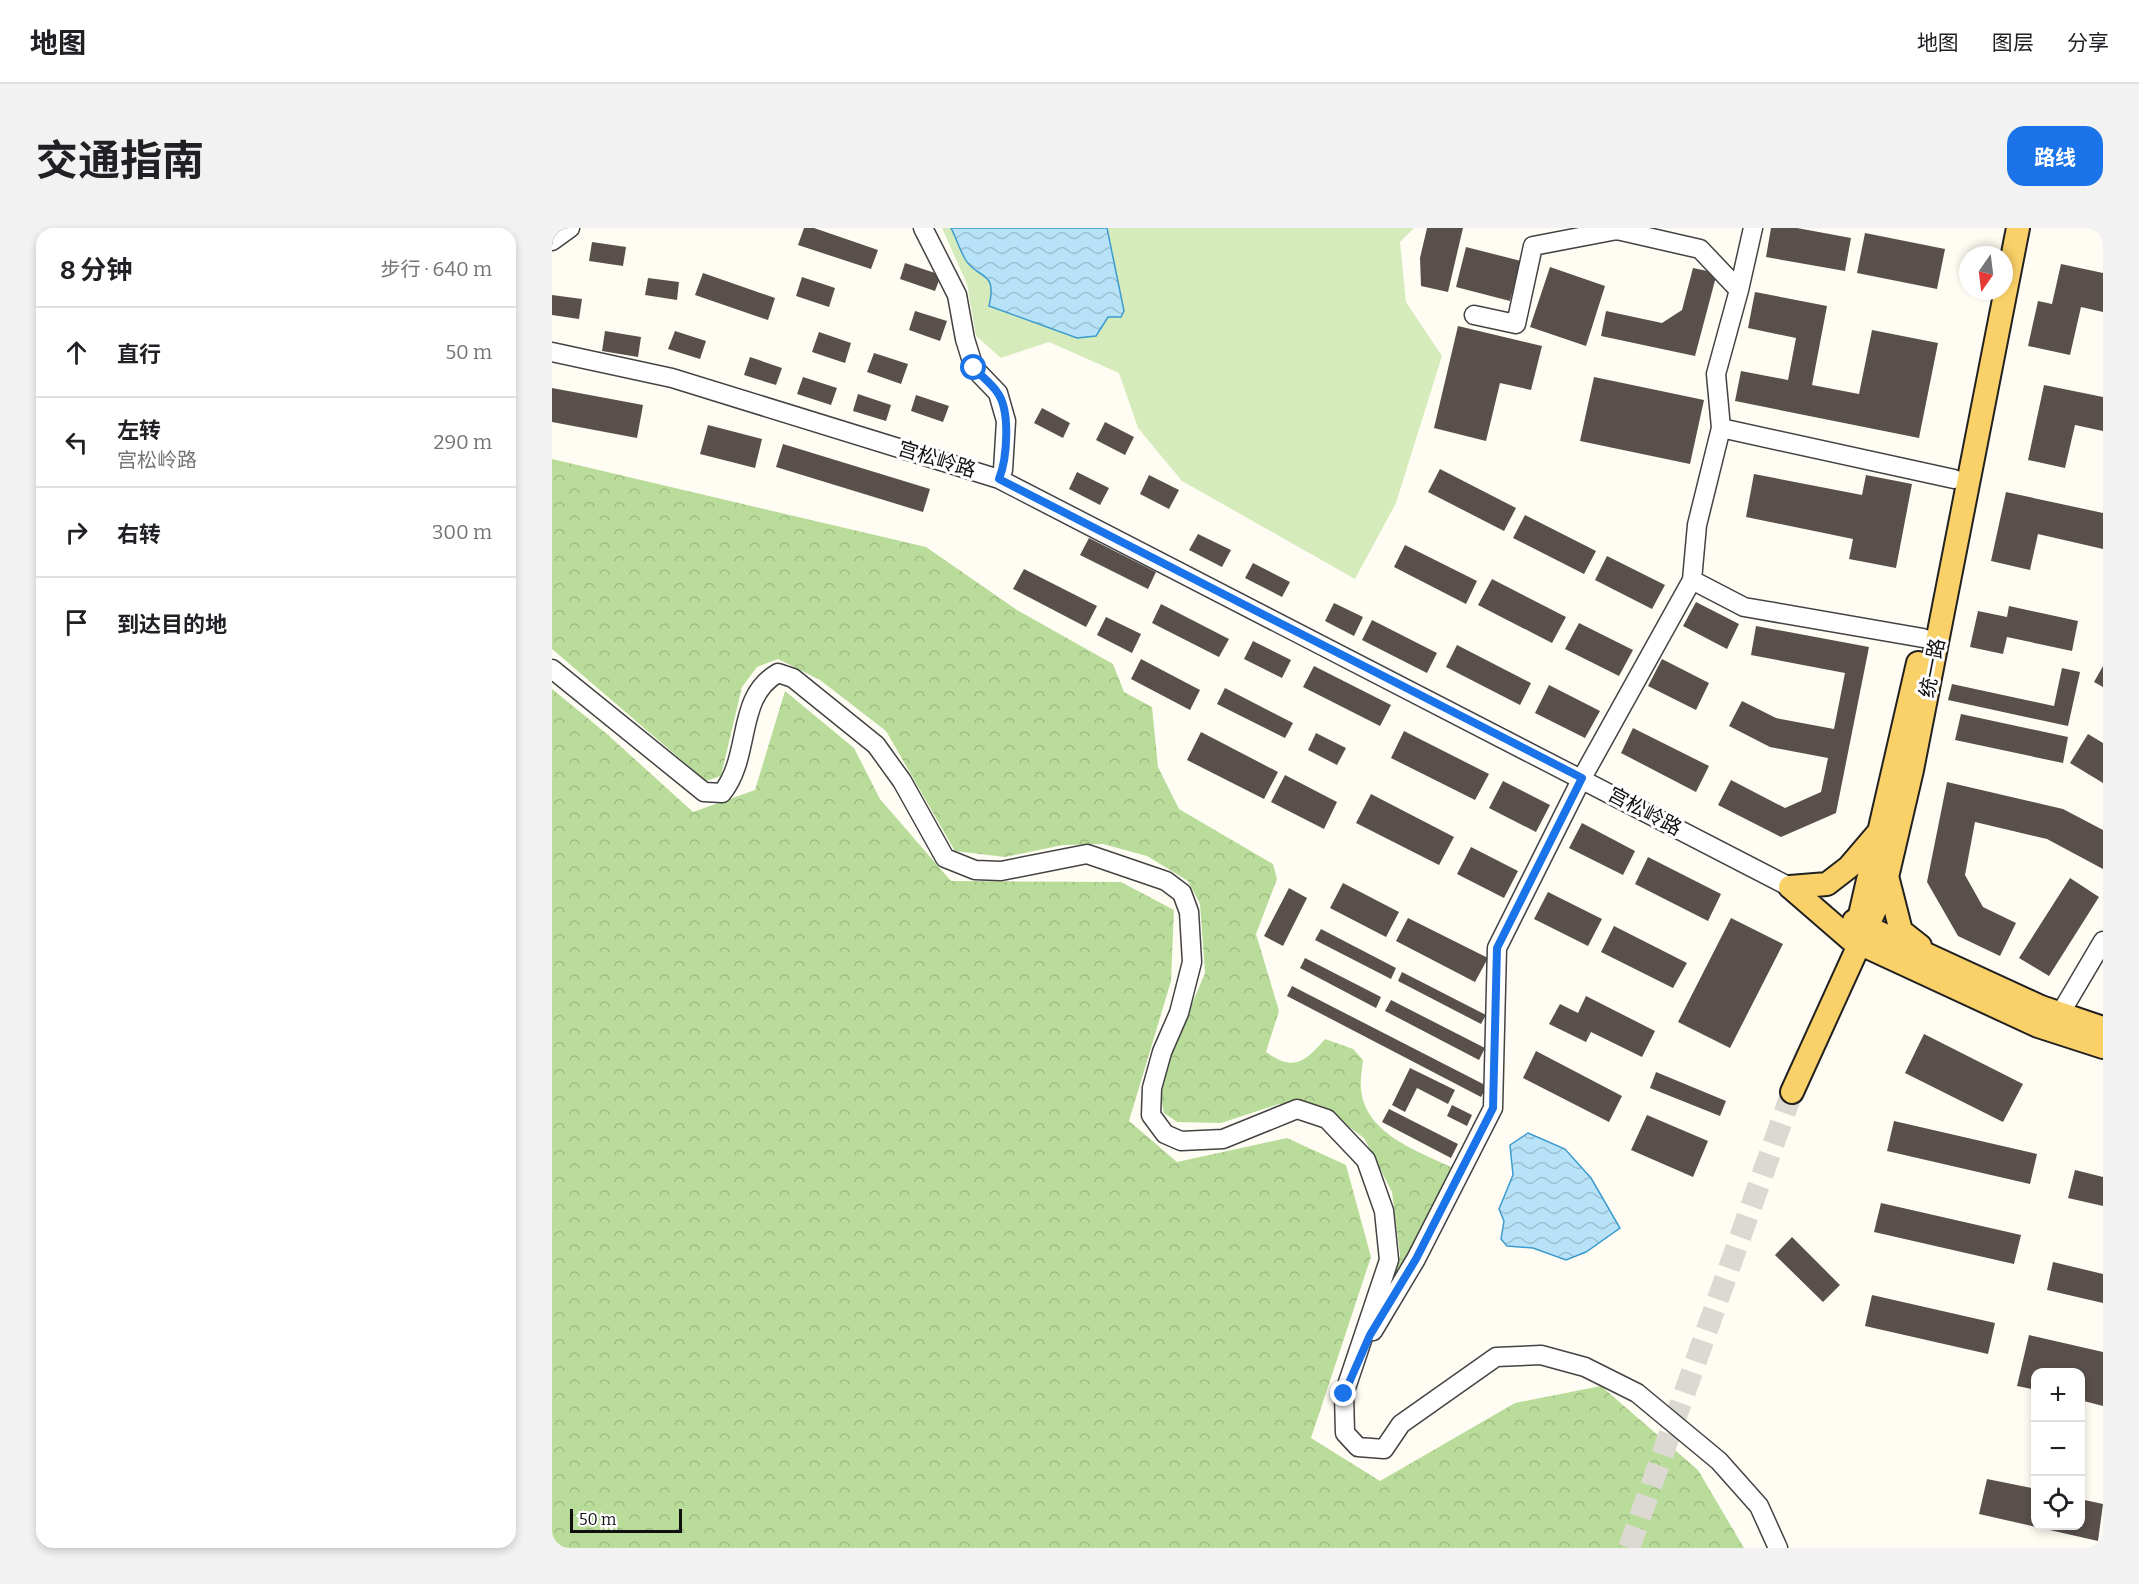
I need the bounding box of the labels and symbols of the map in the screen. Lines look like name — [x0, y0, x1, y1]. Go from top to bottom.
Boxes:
north arrow — [1959, 246, 2013, 300]
route start — [960, 354, 986, 380]
street label: 宫松岭路 — [895, 436, 979, 482]
street label: 统一路 — [1914, 636, 1950, 700]
street label: 宫松岭路 — [1604, 782, 1686, 840]
route end — [1330, 1380, 1356, 1406]
scale bar — [570, 1506, 682, 1534]

